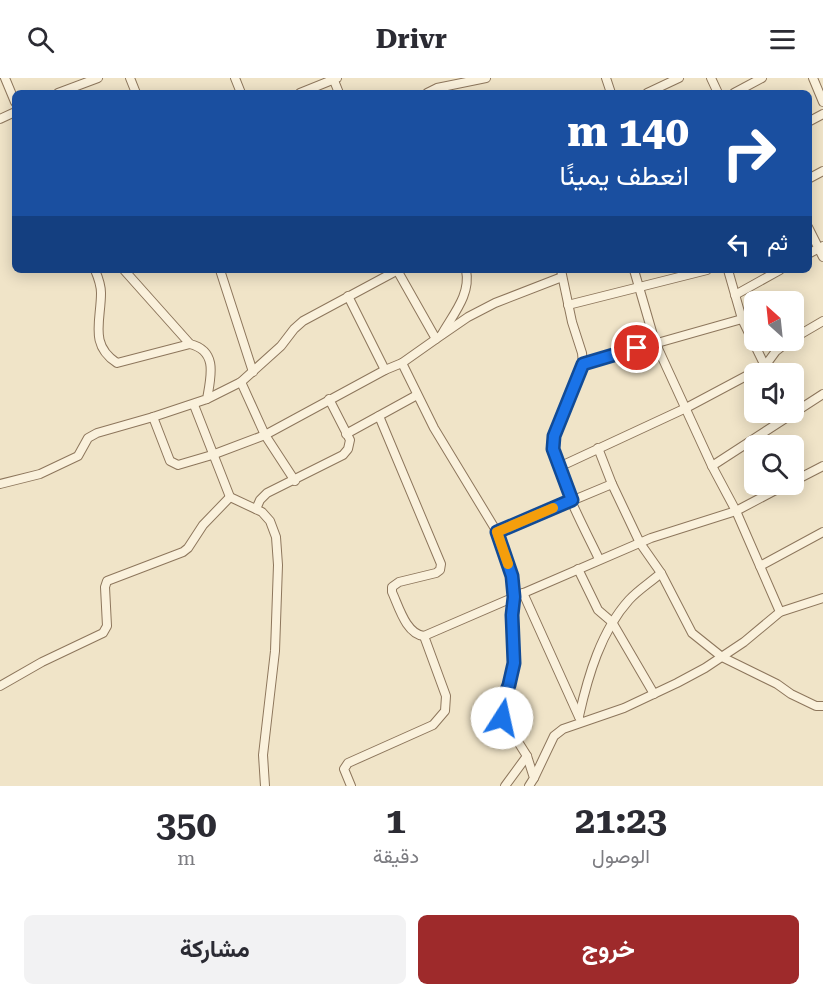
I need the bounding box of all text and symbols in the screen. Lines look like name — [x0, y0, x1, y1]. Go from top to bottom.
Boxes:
icon: search — [24, 23, 57, 56]
text: Drivr — [376, 23, 447, 55]
icon: menu — [766, 23, 799, 56]
text: 140 m — [567, 107, 689, 156]
icon: right — [710, 114, 788, 192]
text: انعطف يمينًا — [560, 160, 689, 192]
icon: left — [722, 228, 755, 261]
text: ثم — [767, 230, 788, 255]
north arrow — [744, 291, 804, 351]
map controls — [744, 291, 804, 495]
pin — [611, 322, 662, 373]
icon: arrive — [620, 331, 653, 364]
button: sound — [744, 363, 804, 423]
button: search — [744, 435, 804, 495]
position arrow — [470, 686, 534, 750]
text: 1 — [386, 800, 406, 842]
text: 21:23 — [575, 800, 667, 842]
text: 350 — [156, 804, 217, 846]
text: دقيقة — [373, 844, 419, 868]
text: الوصول — [592, 844, 650, 868]
text: m — [177, 846, 195, 870]
button: مشاركة — [24, 915, 406, 984]
button: خروج — [418, 915, 799, 984]

